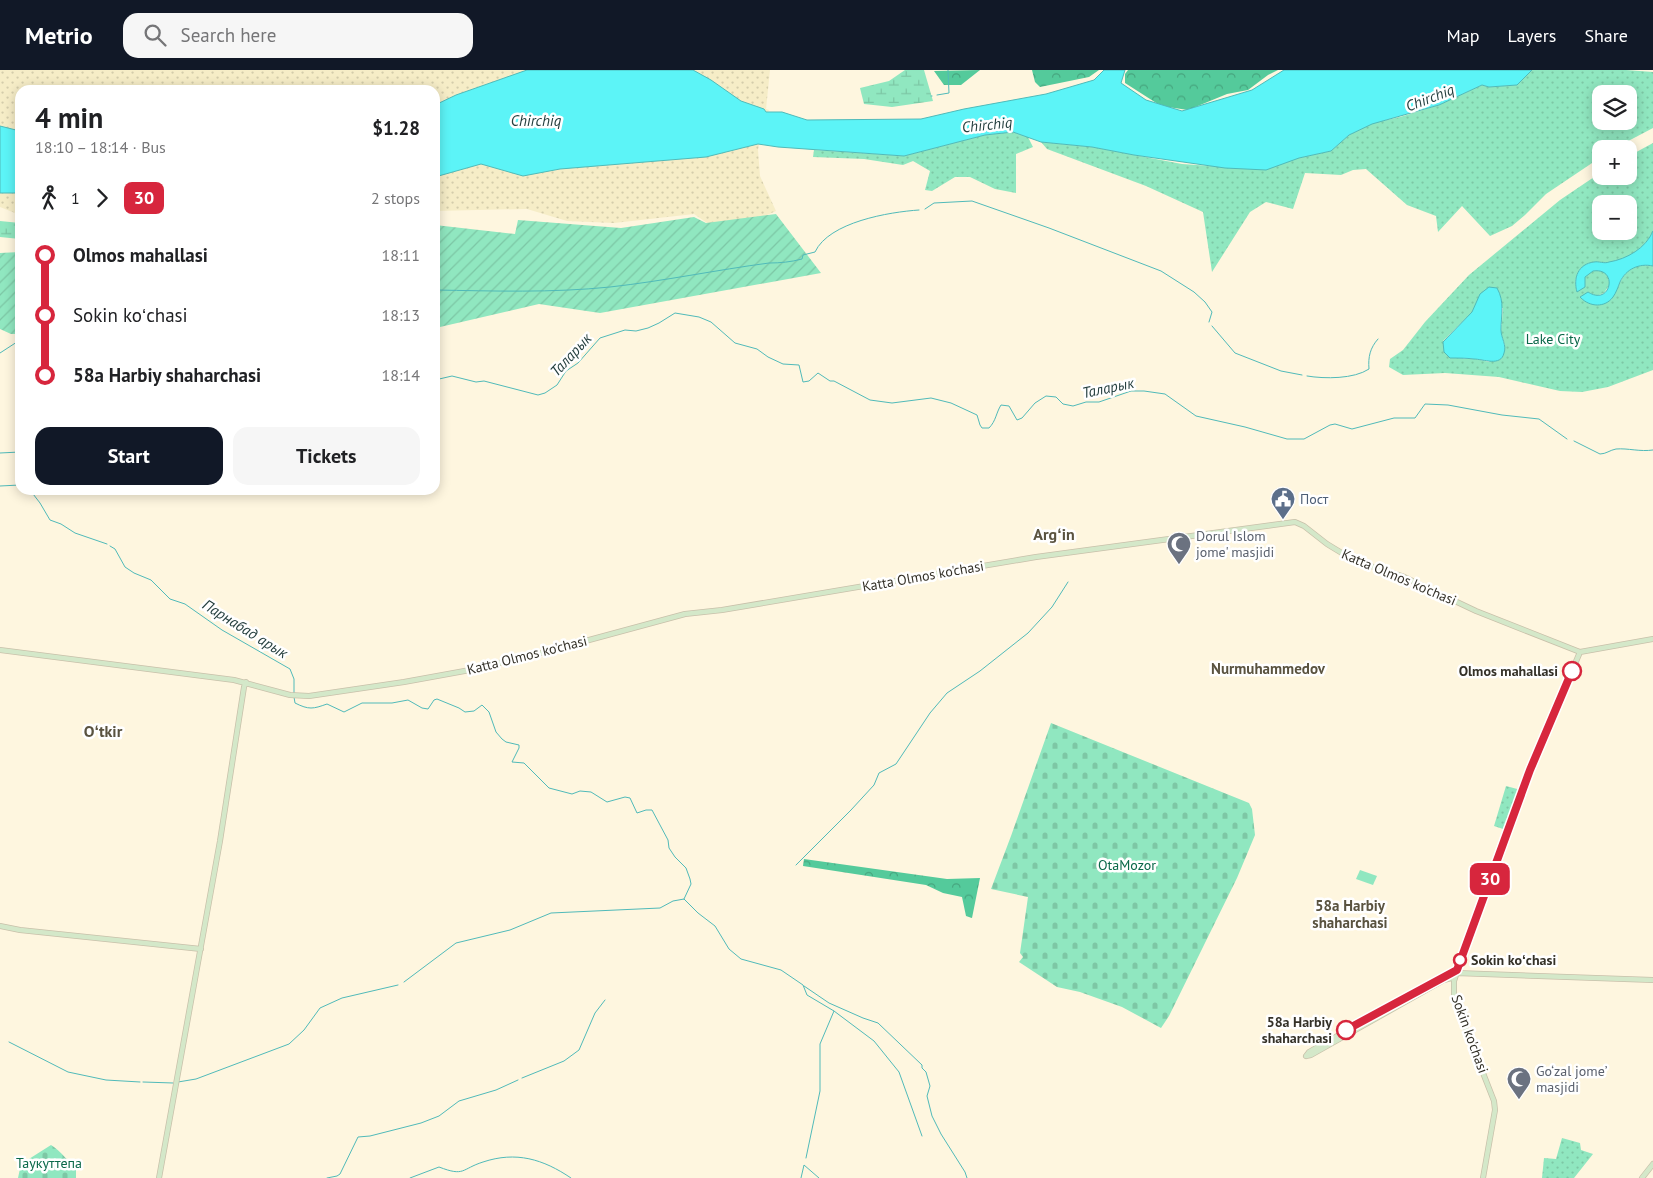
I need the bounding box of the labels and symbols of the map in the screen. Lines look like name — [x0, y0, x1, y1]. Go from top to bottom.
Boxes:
water label: Chirchiq — [1403, 79, 1457, 115]
water label: Chirchiq — [511, 111, 562, 130]
water label: Chirchiq — [961, 112, 1014, 137]
water label: Таларык — [546, 328, 596, 380]
park label: Lake City — [1526, 330, 1581, 348]
water label: Таларык — [1080, 373, 1137, 402]
public building icon: Пост — [1270, 486, 1296, 520]
place label: Пост — [1300, 490, 1329, 508]
district label: Argʻin — [1033, 524, 1075, 544]
place label: Dorul Islom jome' masjidi — [1196, 527, 1274, 561]
mosque icon: Dorul Islom jome' masjidi — [1166, 531, 1192, 565]
street label: Katta Olmos ko'chasi — [1339, 545, 1459, 609]
street label: Katta Olmos ko'chasi — [861, 556, 985, 596]
water label: Парнабад арык — [199, 595, 292, 663]
street label: Katta Olmos ko'chasi — [465, 631, 589, 679]
district label: Nurmuhammedov — [1211, 659, 1326, 678]
marker: Olmos mahallasi — [1562, 661, 1582, 681]
place label: Olmos mahallasi — [1459, 662, 1558, 680]
district label: Oʻtkir — [84, 721, 123, 741]
park label: OtaMozor — [1098, 856, 1156, 874]
line badge: 30 — [1468, 863, 1512, 895]
district label: 58a Harbiy shaharchasi — [1312, 896, 1388, 932]
place label: Sokin koʻchasi — [1471, 951, 1556, 969]
marker: Sokin koʻchasi — [1453, 953, 1467, 967]
street label: Sokin ko'chasi — [1447, 992, 1493, 1076]
place label: 58a Harbiy shaharchasi — [1262, 1013, 1332, 1047]
marker: 58a Harbiy shaharchasi — [1336, 1020, 1356, 1040]
place label: Go‘zal jome’ masjidi — [1536, 1062, 1608, 1096]
mosque icon: Go‘zal jome’ masjidi — [1506, 1066, 1532, 1100]
park label: Таукуттепа — [16, 1154, 82, 1172]

